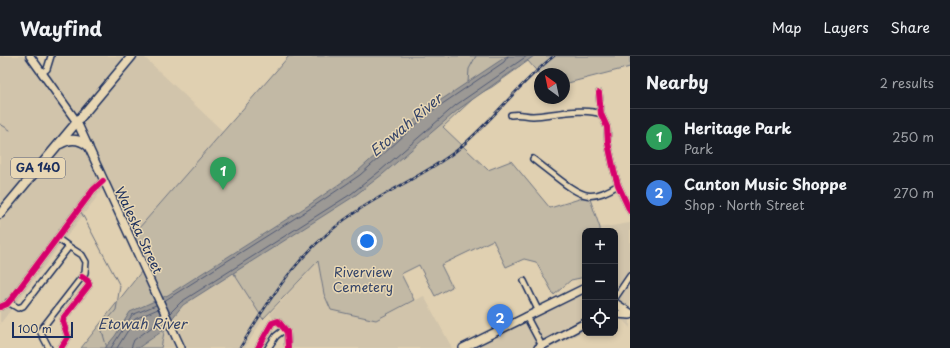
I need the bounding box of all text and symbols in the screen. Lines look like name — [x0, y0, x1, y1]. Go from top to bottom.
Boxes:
text: Wayfind — [20, 14, 102, 42]
text: Map — [772, 17, 802, 38]
text: Layers — [824, 17, 869, 38]
text: Share — [891, 17, 930, 38]
north arrow — [534, 68, 570, 104]
text: Nearby — [646, 69, 708, 95]
text: 2 results — [880, 73, 934, 92]
water label: Etowah River — [365, 87, 448, 161]
text: Heritage Park — [684, 116, 792, 139]
text: 1 — [656, 127, 662, 146]
text: 250 m — [892, 127, 934, 146]
text: Park — [684, 139, 713, 158]
pin: 1 — [210, 157, 236, 190]
road number: GA 140 — [11, 158, 65, 178]
text: Canton Music Shoppe — [684, 172, 847, 195]
street label: Waleska Street — [111, 183, 168, 277]
text: 2 — [654, 183, 664, 202]
text: 270 m — [893, 183, 934, 202]
text: Shop · North Street — [684, 195, 805, 214]
map controls — [582, 228, 618, 336]
button: + — [582, 228, 618, 264]
your location — [357, 231, 377, 251]
park label: Riverview Cemetery — [333, 262, 393, 296]
button: − — [582, 264, 618, 300]
button: locate — [582, 300, 618, 336]
pin: 2 — [487, 304, 513, 337]
water label: Etowah River — [98, 313, 188, 334]
scale bar — [12, 320, 73, 339]
text: 100 m — [18, 320, 52, 337]

